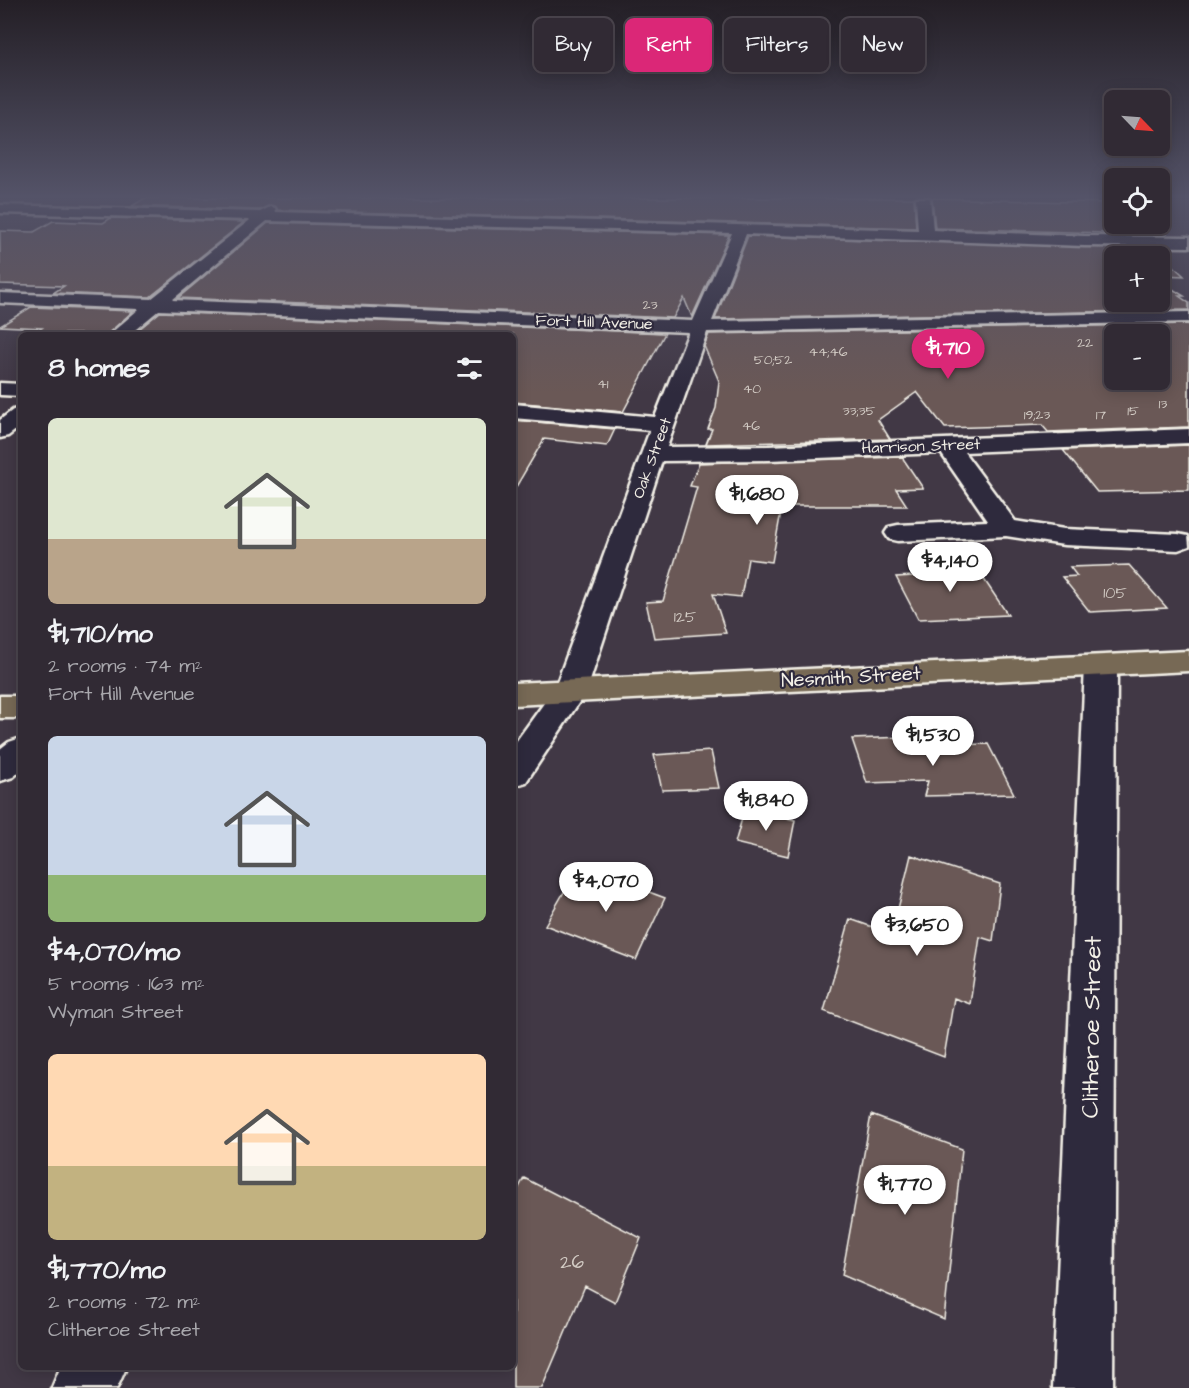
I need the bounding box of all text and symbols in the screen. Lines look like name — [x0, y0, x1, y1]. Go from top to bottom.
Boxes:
chip: Buy — [534, 18, 613, 72]
chip: Rent — [625, 18, 712, 72]
chip: Filters — [724, 18, 829, 72]
chip: New — [841, 18, 925, 72]
north arrow — [1104, 90, 1170, 156]
map controls — [1104, 90, 1170, 390]
button: locate — [1104, 168, 1170, 234]
button: + — [1104, 246, 1170, 312]
house number: 23 — [642, 295, 658, 315]
street label: Fort Hill Avenue — [535, 309, 653, 335]
button: − — [1104, 324, 1170, 390]
pin: $1,710 — [899, 329, 997, 380]
house number: 22 — [1077, 333, 1093, 353]
text: $1,710 — [926, 334, 970, 362]
house number: 44;46 — [808, 342, 848, 362]
text: 8 homes — [48, 350, 150, 386]
house number: 50;52 — [754, 350, 792, 370]
icon: filters — [453, 352, 486, 385]
house number: 41 — [597, 374, 609, 394]
house number: 40 — [743, 379, 761, 399]
house number: 13 — [1159, 394, 1167, 414]
house number: 33;35 — [842, 401, 876, 421]
house number: 15 — [1127, 401, 1139, 421]
house number: 19;23 — [1024, 405, 1050, 425]
house number: 17 — [1096, 405, 1107, 425]
street label: Oak Street — [627, 414, 677, 501]
house number: 46 — [742, 416, 760, 436]
street label: Harrison Street — [861, 433, 981, 459]
icon: home — [213, 457, 321, 565]
pin: $1,680 — [708, 475, 806, 526]
text: $1,680 — [729, 480, 785, 508]
pin: $4,140 — [901, 542, 999, 593]
text: $4,140 — [921, 547, 979, 575]
house number: 105 — [1103, 582, 1127, 604]
house number: 125 — [674, 606, 697, 628]
text: $1,710/mo — [48, 616, 153, 652]
text: 2 rooms · 74 m² — [48, 652, 202, 680]
street label: Nesmith Street — [781, 659, 921, 695]
text: Fort Hill Avenue — [48, 680, 195, 708]
pin: $1,530 — [884, 716, 982, 767]
text: $1,530 — [906, 721, 960, 749]
icon: home — [213, 775, 321, 883]
pin: $1,840 — [717, 781, 815, 832]
text: $1,840 — [738, 786, 794, 814]
pin: $4,070 — [557, 862, 655, 913]
text: $4,070 — [573, 867, 639, 895]
pin: $3,650 — [868, 906, 966, 957]
text: $3,650 — [885, 911, 949, 939]
text: $4,070/mo — [48, 934, 180, 970]
street label: Clitheroe Street — [1073, 935, 1111, 1118]
text: 5 rooms · 163 m² — [48, 970, 204, 998]
text: Wyman Street — [48, 998, 183, 1026]
icon: home — [213, 1093, 321, 1201]
pin: $1,770 — [856, 1165, 954, 1216]
text: $1,770 — [878, 1170, 932, 1198]
house number: 26 — [560, 1248, 584, 1276]
text: $1,770/mo — [48, 1252, 166, 1288]
text: 2 rooms · 72 m² — [48, 1288, 200, 1316]
text: Clitheroe Street — [48, 1316, 200, 1344]

